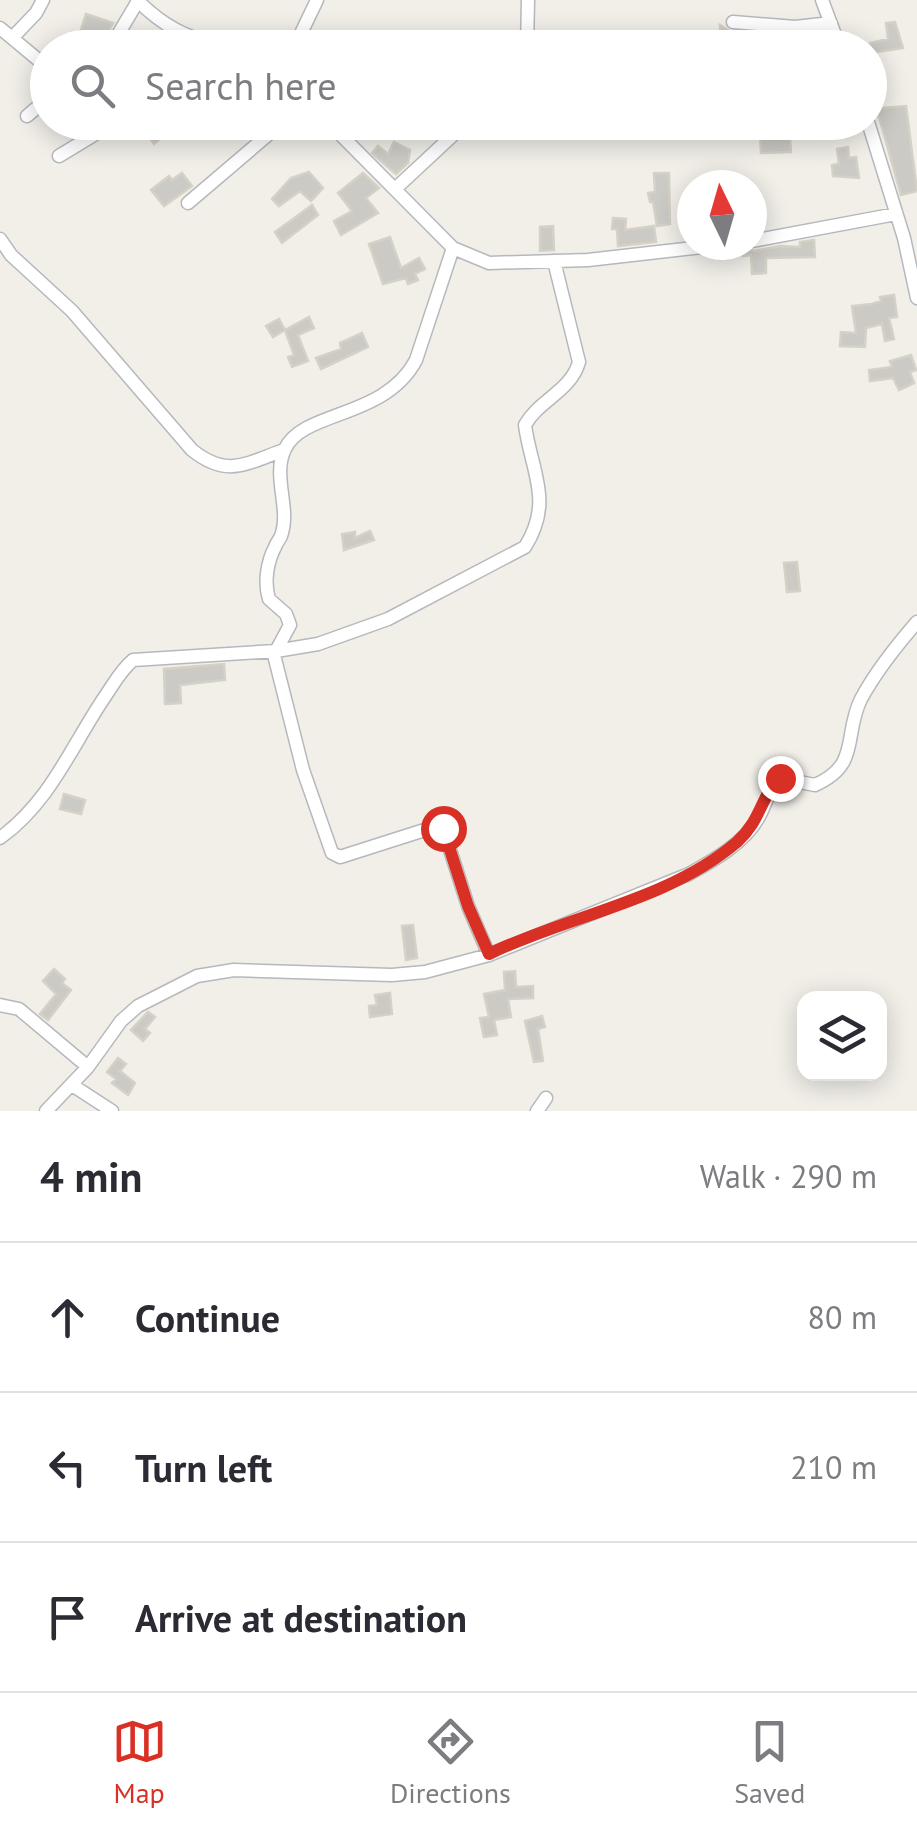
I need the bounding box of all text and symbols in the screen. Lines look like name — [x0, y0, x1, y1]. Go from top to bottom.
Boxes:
search box — [30, 30, 887, 140]
icon: search — [65, 58, 120, 113]
text: Search here — [145, 61, 337, 110]
north arrow — [677, 170, 767, 260]
route end — [758, 756, 804, 802]
route start — [421, 806, 467, 852]
map controls — [797, 991, 887, 1081]
button: layers — [797, 991, 887, 1081]
text: 4 min — [40, 1149, 142, 1204]
text: Walk · 290 m — [700, 1155, 877, 1197]
icon: ahead — [40, 1290, 95, 1345]
text: Continue — [135, 1293, 280, 1342]
text: 80 m — [808, 1296, 877, 1338]
icon: left — [40, 1440, 95, 1495]
text: Turn left — [135, 1443, 272, 1492]
text: 210 m — [790, 1446, 877, 1488]
icon: arrive — [40, 1590, 95, 1645]
text: Arrive at destination — [135, 1593, 467, 1642]
tab: Map — [112, 1714, 167, 1811]
tab: Directions — [390, 1714, 511, 1811]
tab: Saved — [734, 1714, 805, 1811]

